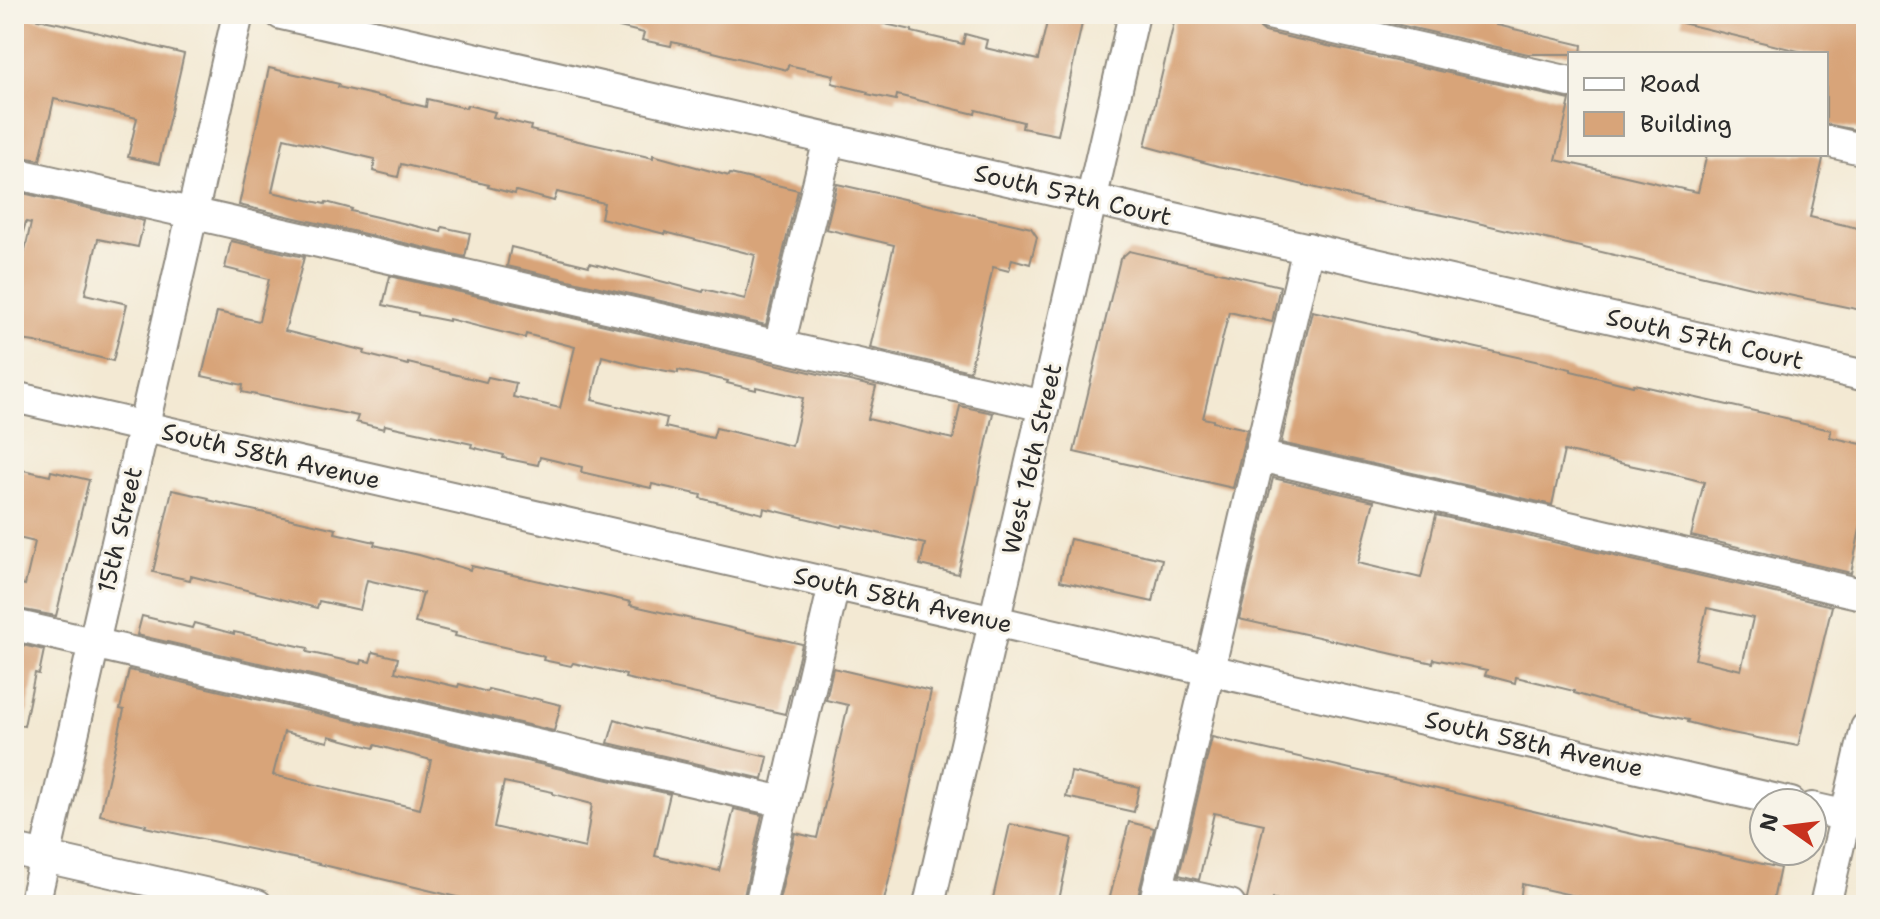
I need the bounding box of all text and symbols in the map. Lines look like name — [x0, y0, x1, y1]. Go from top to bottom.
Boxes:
legend — [1568, 52, 1828, 156]
text: Road — [1640, 68, 1700, 100]
text: Building — [1640, 108, 1732, 140]
street label: South 57th Court — [971, 157, 1175, 233]
street label: South 57th Court — [1603, 301, 1807, 377]
street label: West 16th Street — [994, 360, 1070, 558]
street label: South 58th Avenue — [159, 415, 383, 497]
street label: 15th Street — [90, 464, 150, 596]
street label: South 58th Avenue — [791, 559, 1015, 641]
street label: South 58th Avenue — [1422, 703, 1646, 785]
north arrow — [1748, 787, 1828, 867]
text: N — [1753, 810, 1785, 834]

